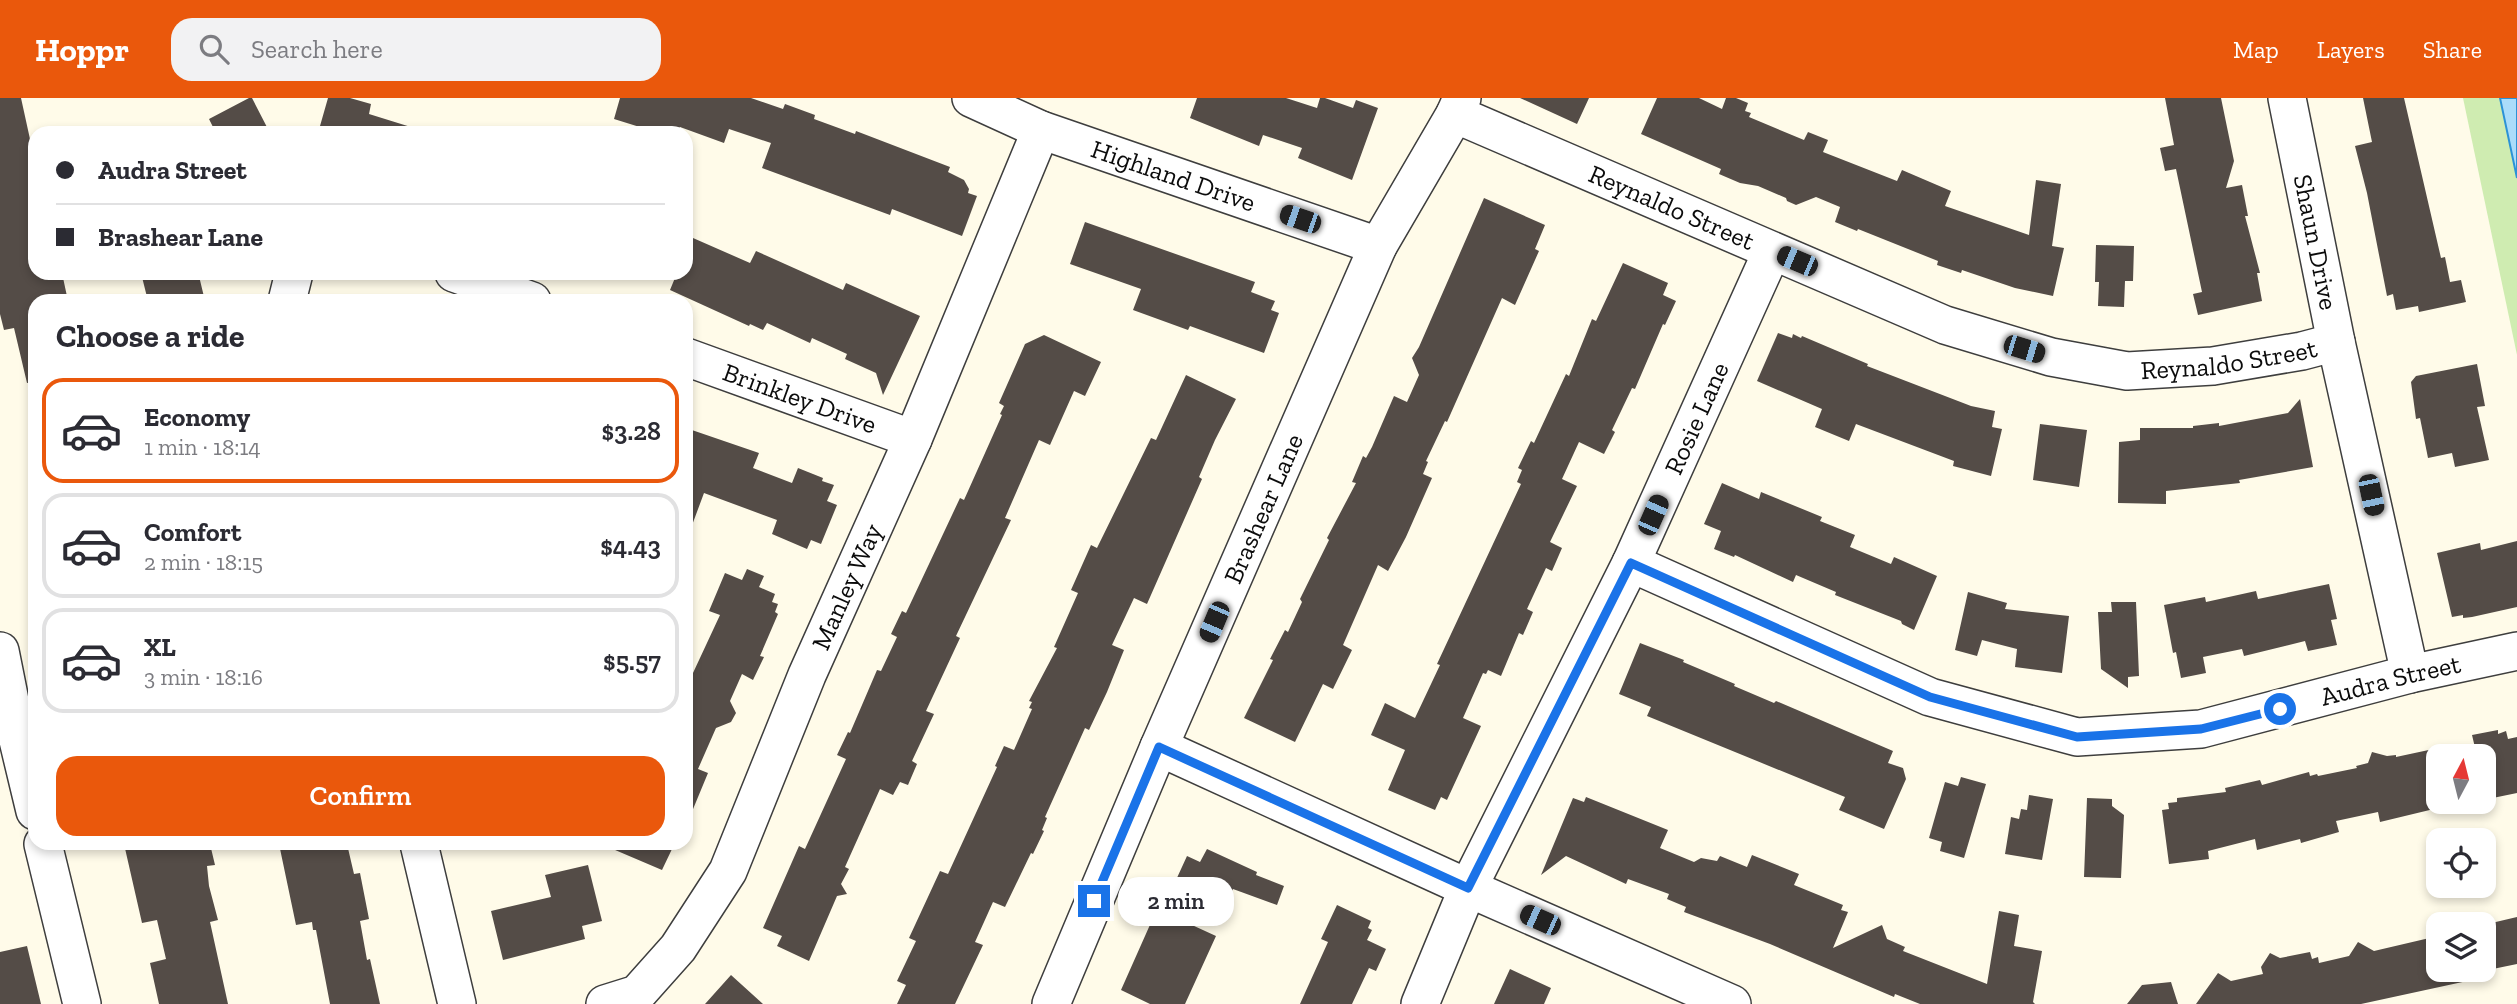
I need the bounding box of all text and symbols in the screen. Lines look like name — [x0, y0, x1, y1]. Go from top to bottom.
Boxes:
search box — [171, 18, 661, 81]
text: Hoppr — [35, 30, 129, 69]
icon: search — [195, 30, 233, 68]
text: Search here — [251, 33, 383, 65]
text: Map — [2233, 35, 2279, 64]
text: Layers — [2317, 35, 2385, 64]
text: Share — [2423, 35, 2482, 64]
street label: Highland Drive — [1087, 133, 1260, 219]
text: Audra Street — [98, 154, 247, 186]
street label: Reynaldo Street — [1584, 158, 1760, 257]
street label: Shaun Drive — [2287, 171, 2345, 313]
car — [1277, 202, 1324, 236]
text: Brashear Lane — [98, 221, 263, 253]
car — [1774, 243, 1821, 279]
text: Choose a ride — [56, 317, 244, 355]
street label: Reynaldo Street — [2140, 332, 2321, 386]
car — [2001, 333, 2048, 365]
street label: Brinkley Drive — [719, 356, 881, 440]
street label: Rosie Lane — [1657, 357, 1736, 479]
icon: car — [60, 399, 123, 462]
text: Economy — [144, 401, 250, 433]
text: $3.28 — [601, 415, 661, 447]
street label: Brashear Lane — [1216, 429, 1310, 588]
text: 1 min · 18:14 — [144, 433, 261, 461]
car — [2357, 472, 2386, 518]
car — [1635, 492, 1672, 538]
icon: car — [60, 514, 123, 577]
text: Comfort — [144, 516, 241, 548]
street label: Manley Way — [804, 518, 889, 655]
text: $4.43 — [600, 530, 661, 562]
text: 2 min · 18:15 — [144, 548, 263, 576]
car — [1197, 599, 1232, 645]
icon: car — [60, 629, 123, 692]
text: XL — [144, 631, 176, 663]
text: $5.57 — [603, 645, 661, 677]
street label: Audra Street — [2317, 648, 2464, 713]
text: 3 min · 18:16 — [144, 663, 263, 691]
route start — [2264, 693, 2296, 725]
north arrow — [2426, 744, 2496, 814]
map controls — [2426, 744, 2496, 982]
button: Confirm — [56, 756, 665, 836]
button: locate — [2426, 828, 2496, 898]
callout: 2 min — [1118, 876, 1234, 926]
route end — [1078, 885, 1110, 917]
text: 2 min — [1147, 887, 1205, 915]
car — [1517, 902, 1564, 938]
button: layers — [2426, 912, 2496, 982]

